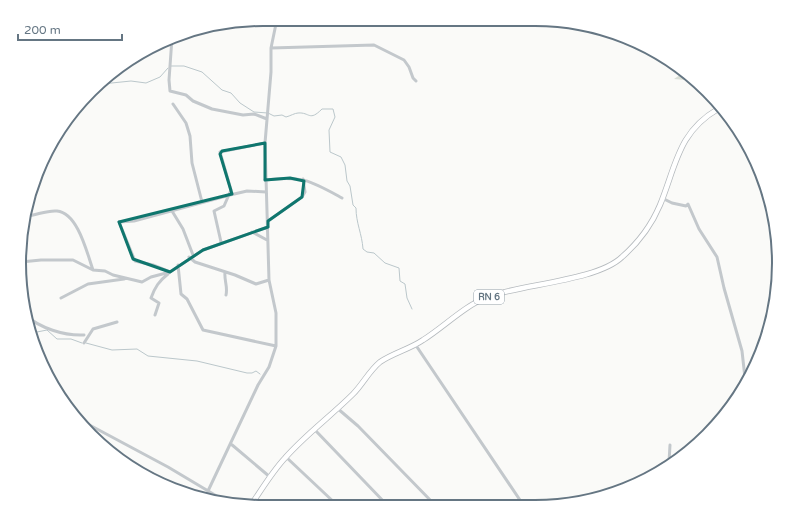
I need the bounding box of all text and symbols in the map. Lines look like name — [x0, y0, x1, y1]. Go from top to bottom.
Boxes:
scale bar — [18, 16, 122, 42]
text: 200 m — [24, 23, 61, 37]
road number: RN 6 — [474, 290, 504, 304]

